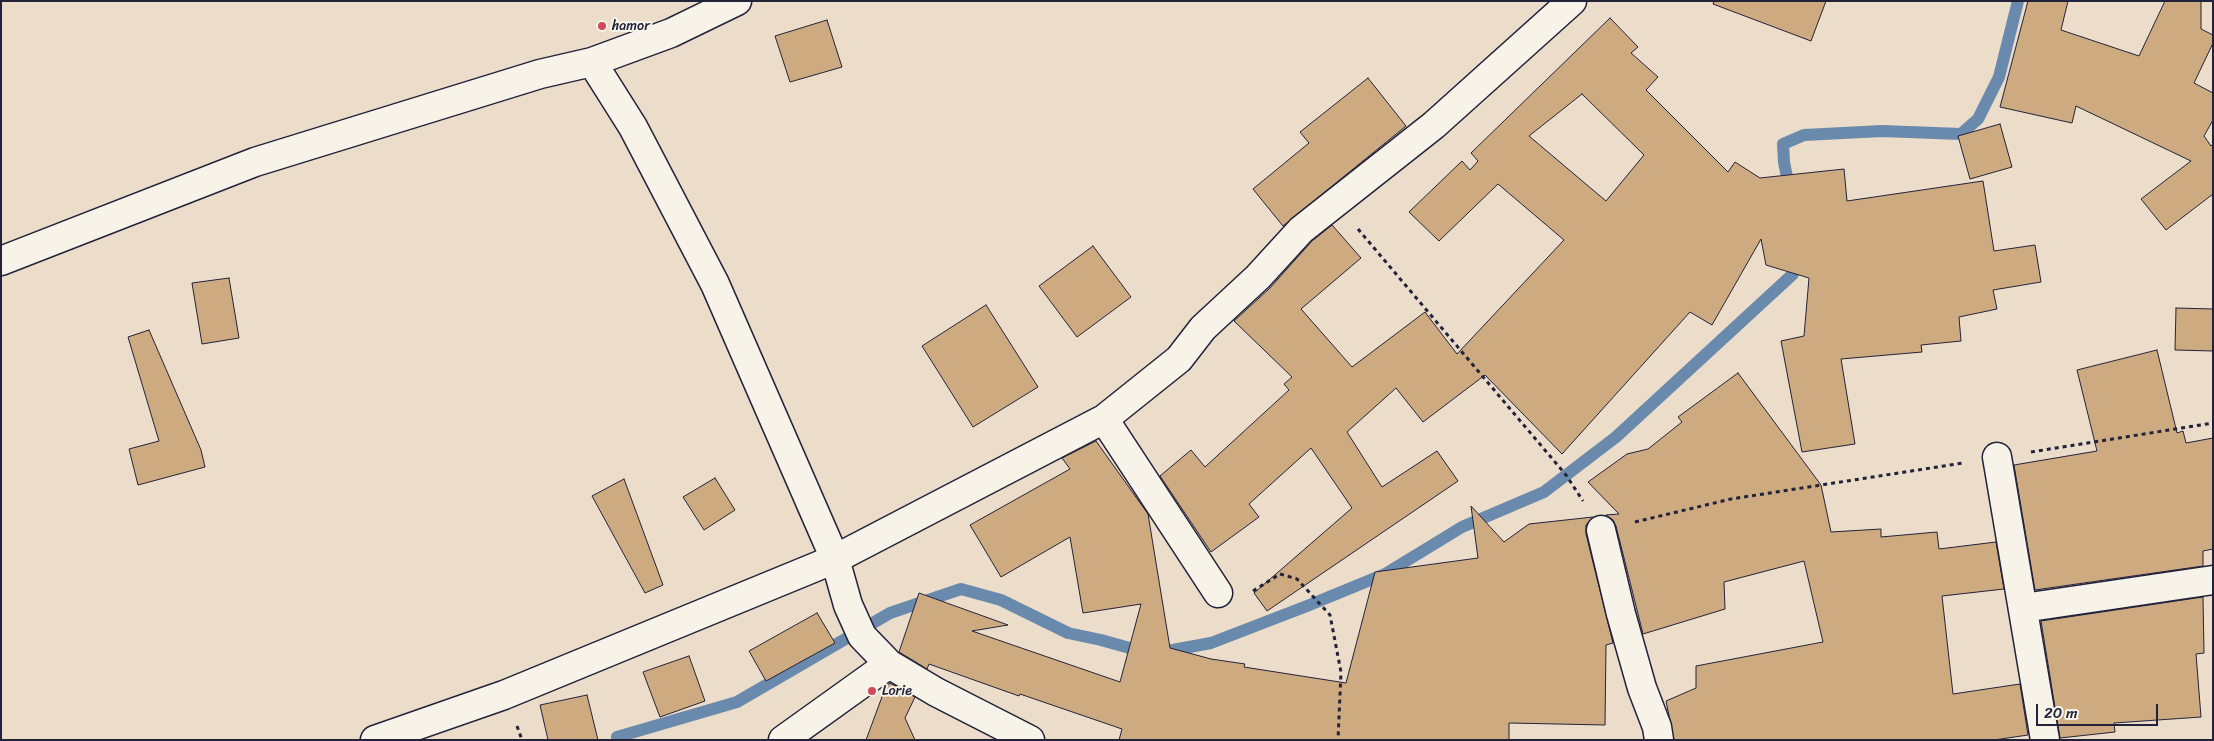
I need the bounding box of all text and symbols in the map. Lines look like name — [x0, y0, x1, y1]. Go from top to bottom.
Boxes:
place label: hamor — [612, 18, 650, 34]
marker: hamor — [596, 20, 608, 32]
place label: Lorie — [882, 683, 912, 699]
marker: Lorie — [866, 685, 878, 697]
scale bar — [2039, 694, 2162, 726]
text: 20 m — [2044, 700, 2078, 726]

